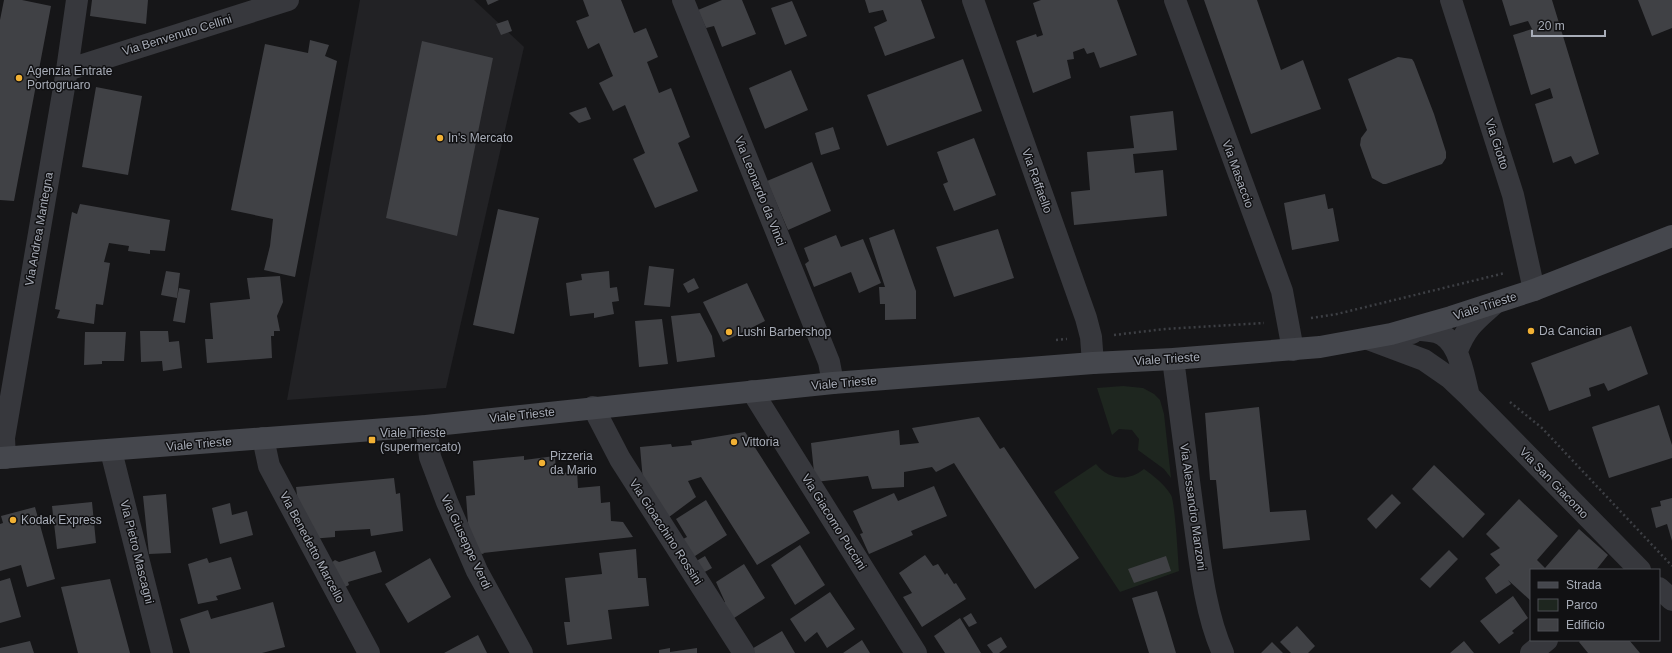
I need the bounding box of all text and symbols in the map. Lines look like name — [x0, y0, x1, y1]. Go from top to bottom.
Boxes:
street label: Via Benvenuto Cellini — [121, 12, 233, 58]
scale bar — [1532, 12, 1605, 38]
text: 20 m — [1538, 19, 1565, 33]
place label: Agenzia Entrate Portogruaro — [27, 64, 113, 92]
marker: Agenzia Entrate Portogruaro — [14, 73, 24, 83]
street label: Via Giotto — [1482, 117, 1512, 171]
place label: In's Mercato — [448, 131, 513, 145]
marker: In's Mercato — [435, 133, 445, 143]
street label: Via Leonardo da Vinci — [732, 134, 788, 248]
street label: Via Masaccio — [1219, 138, 1257, 210]
street label: Via Raffaello — [1019, 147, 1055, 215]
street label: Via Andrea Mantegna — [22, 171, 56, 287]
street label: Viale Trieste — [1452, 289, 1519, 323]
place label: Da Cancian — [1539, 324, 1602, 338]
place label: Lushi Barbershop — [737, 325, 831, 339]
marker: Da Cancian — [1526, 326, 1536, 336]
marker: Lushi Barbershop — [724, 327, 734, 337]
street label: Viale Trieste — [1134, 350, 1201, 368]
street label: Viale Trieste — [811, 373, 878, 393]
street label: Viale Trieste — [489, 405, 556, 425]
place label: Viale Trieste (supermercato) — [380, 426, 461, 454]
street label: Viale Trieste — [166, 434, 233, 454]
marker: Viale Trieste (supermercato) — [367, 435, 377, 445]
place label: Vittoria — [742, 435, 779, 449]
marker: Vittoria — [729, 437, 739, 447]
street label: Via Alessandro Manzoni — [1177, 442, 1209, 572]
street label: Via San Giacomo — [1517, 445, 1592, 522]
place label: Pizzeria da Mario — [550, 449, 597, 477]
marker: Pizzeria da Mario — [537, 458, 547, 468]
street label: Via Giacomo Puccini — [799, 471, 869, 573]
street label: Via Gioacchino Rossini — [627, 477, 705, 587]
street label: Via Benedetto Marcello — [277, 489, 347, 605]
street label: Via Giuseppe Verdi — [438, 493, 494, 591]
street label: Via Pietro Mascagni — [117, 499, 157, 605]
place label: Kodak Express — [21, 513, 102, 527]
marker: Kodak Express — [8, 515, 18, 525]
legend — [1530, 569, 1660, 641]
text: Strada — [1566, 578, 1602, 592]
text: Parco — [1566, 598, 1598, 612]
text: Edificio — [1566, 618, 1605, 632]

